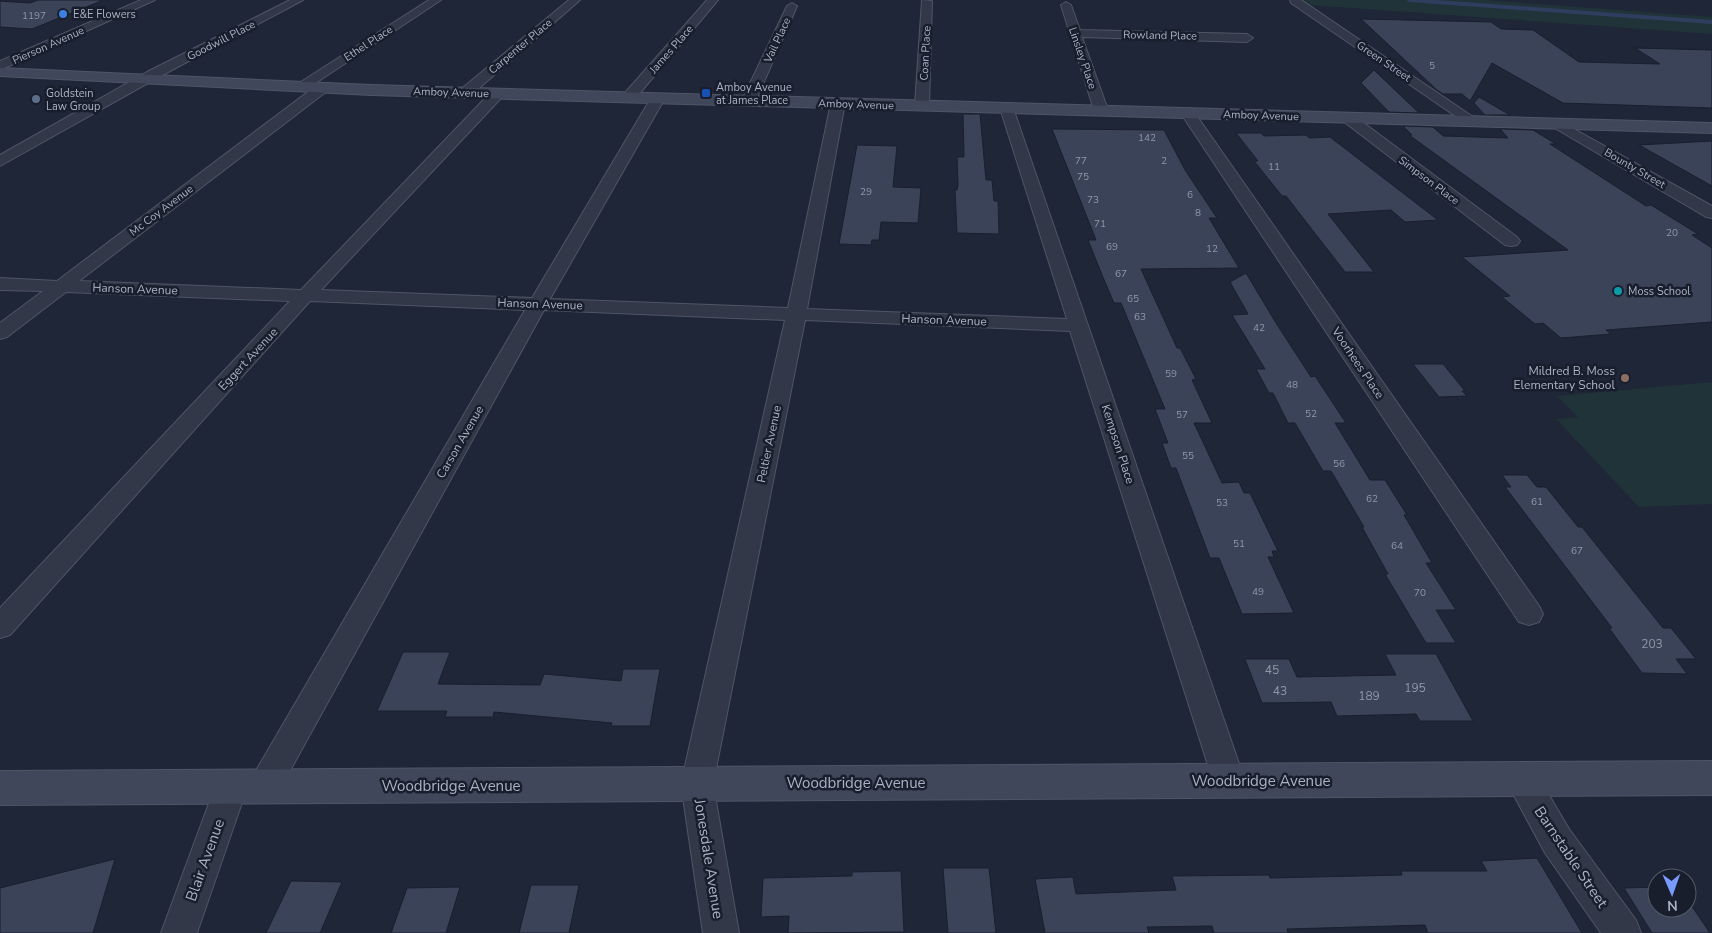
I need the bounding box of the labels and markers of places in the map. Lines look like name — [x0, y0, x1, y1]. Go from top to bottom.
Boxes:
place label: E&E Flowers — [73, 7, 136, 22]
marker: E&E Flowers — [57, 8, 69, 20]
place label: Amboy Avenue at James Place — [716, 80, 792, 108]
place label: Goldstein Law Group — [46, 86, 100, 114]
marker: Amboy Avenue at James Place — [700, 87, 712, 99]
marker: Goldstein Law Group — [30, 93, 42, 105]
place label: Moss School — [1628, 284, 1691, 299]
marker: Moss School — [1612, 285, 1624, 297]
place label: Mildred B. Moss Elementary School — [1514, 363, 1615, 393]
marker: Mildred B. Moss Elementary School — [1619, 372, 1631, 384]

